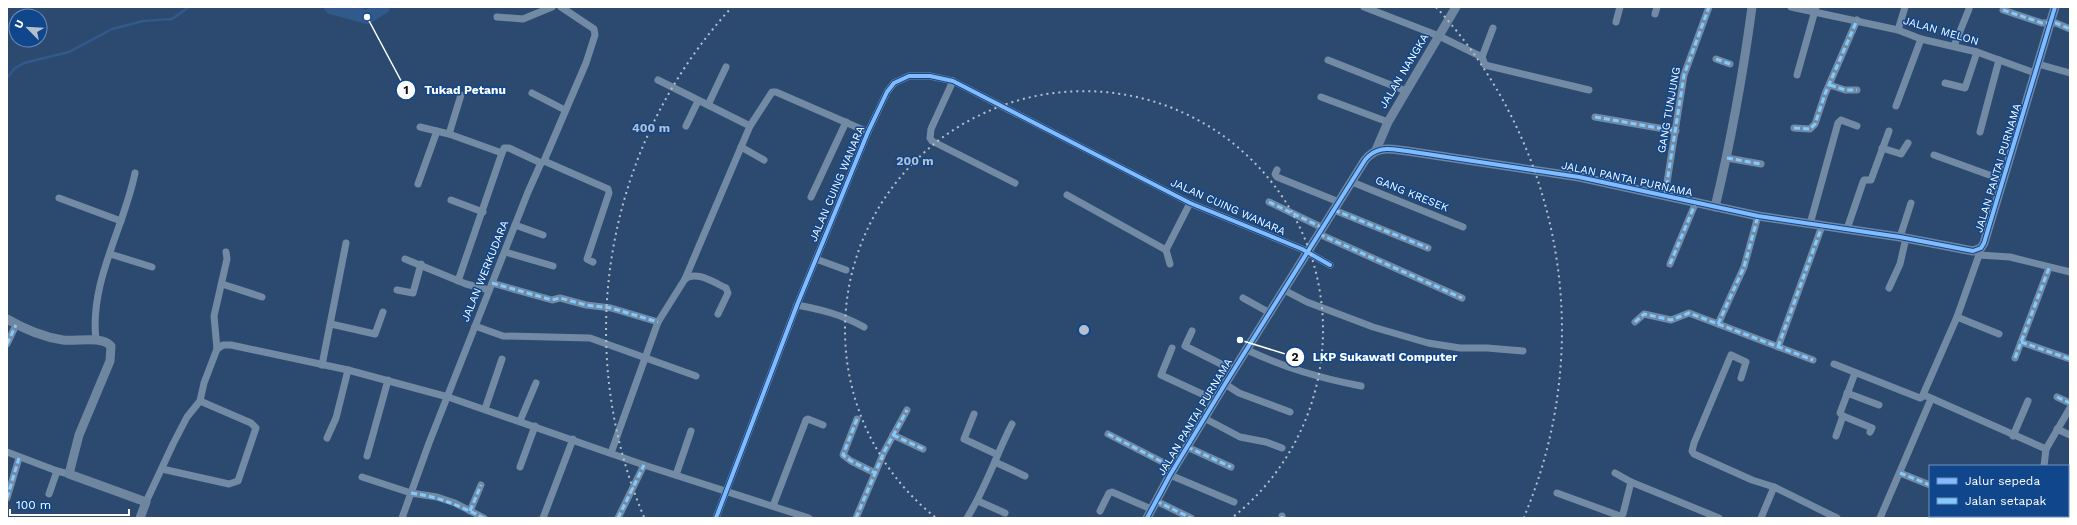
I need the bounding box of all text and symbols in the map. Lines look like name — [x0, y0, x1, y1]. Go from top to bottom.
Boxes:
north arrow — [8, 8, 48, 48]
street label: JALAN MELON — [1902, 14, 1980, 48]
text: U — [12, 18, 27, 30]
street label: JALAN NANGKA — [1377, 31, 1431, 111]
street label: GANG TUNJUNG — [1655, 66, 1683, 154]
callout: Tukad Petanu — [396, 78, 514, 102]
text: 1 — [403, 83, 409, 97]
text: Tukad Petanu — [424, 83, 506, 97]
street label: JALAN PANTAI PURNAMA — [1972, 102, 2024, 234]
text: 400 m — [632, 121, 670, 135]
street label: JALAN CUING WANARA — [807, 124, 867, 244]
text: 200 m — [896, 154, 934, 168]
street label: JALAN PANTAI PURNAMA — [1560, 159, 1694, 199]
street label: GANG KRESEK — [1373, 173, 1451, 215]
street label: JALAN CUING WANARA — [1169, 176, 1287, 238]
street label: JALAN WERKUDARA — [459, 218, 511, 324]
centre of rings — [1077, 323, 1091, 337]
callout: LKP Sukawati Computer — [1285, 345, 1466, 369]
text: 2 — [1291, 350, 1299, 364]
text: LKP Sukawati Computer — [1313, 350, 1458, 364]
street label: JALAN PANTAI PURNAMA — [1155, 356, 1235, 478]
legend — [1929, 465, 2069, 517]
text: Jalur sepeda — [1965, 474, 2040, 488]
scale bar — [10, 491, 129, 517]
text: Jalan setapak — [1965, 494, 2047, 508]
text: 100 m — [16, 498, 51, 512]

